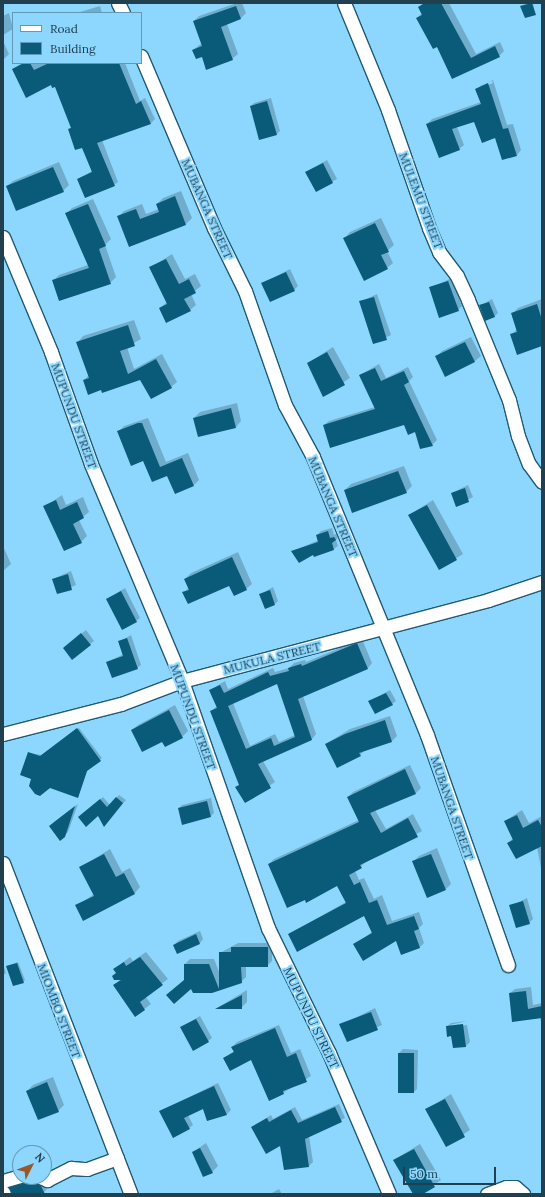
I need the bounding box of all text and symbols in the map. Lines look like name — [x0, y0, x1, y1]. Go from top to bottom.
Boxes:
legend — [12, 12, 142, 64]
text: Road — [50, 21, 78, 36]
text: Building — [50, 41, 96, 56]
street label: MULEMU STREET — [396, 151, 446, 251]
street label: MUBANGA STREET — [178, 157, 236, 261]
street label: MUPUNDU STREET — [48, 361, 100, 471]
street label: MUBANGA STREET — [305, 454, 361, 560]
street label: MUKULA STREET — [222, 639, 322, 677]
street label: MUPUNDU STREET — [167, 662, 219, 772]
street label: MUBANGA STREET — [428, 755, 476, 861]
street label: MIOMBO STREET — [34, 962, 84, 1060]
street label: MUPUNDU STREET — [280, 965, 342, 1071]
north arrow — [12, 1145, 52, 1185]
text: N — [32, 1150, 48, 1165]
scale bar — [405, 1159, 498, 1185]
text: 50 m — [410, 1166, 438, 1181]

